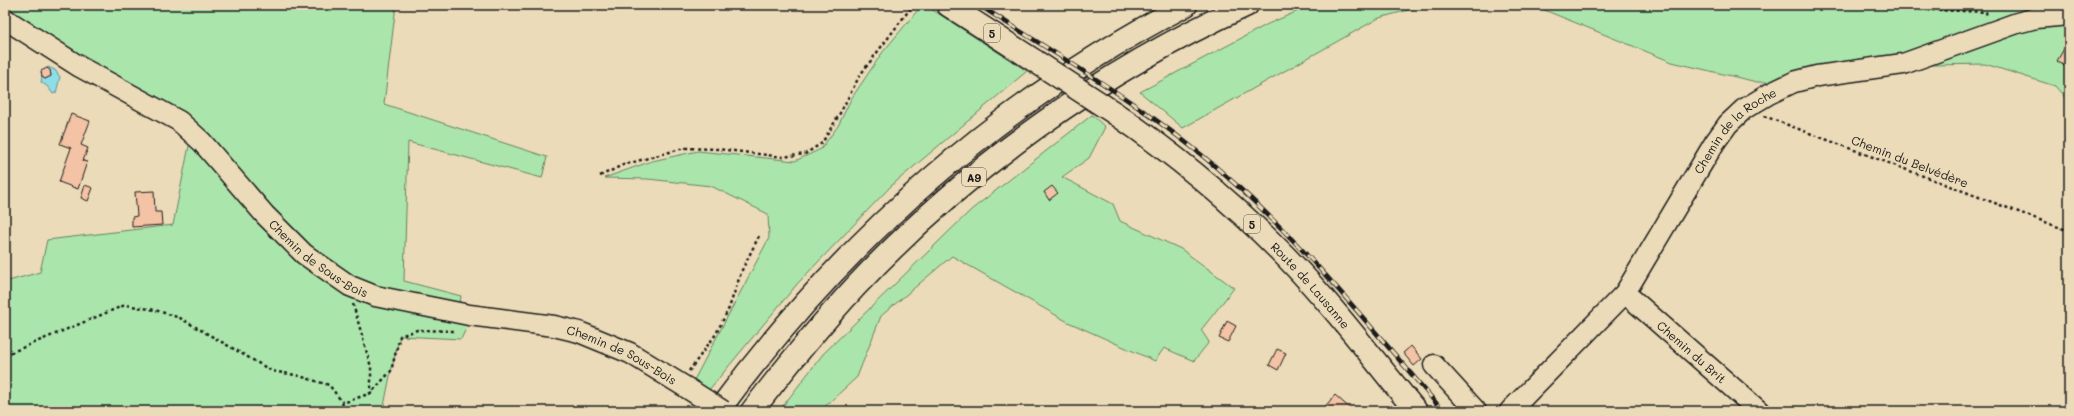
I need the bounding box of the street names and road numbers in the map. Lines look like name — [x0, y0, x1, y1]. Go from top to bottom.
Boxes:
road number: 5 — [984, 24, 1000, 42]
street label: Chemin de la Roche — [1690, 84, 1779, 177]
street label: Chemin du Belvédère — [1849, 131, 1971, 191]
road number: A9 — [962, 168, 986, 186]
road number: 5 — [1244, 215, 1260, 233]
street label: Chemin de Sous-Bois — [266, 216, 371, 301]
street label: Route de Lausanne — [1268, 238, 1354, 332]
street label: Chemin du Brit — [1654, 317, 1730, 387]
street label: Chemin de Sous-Bois — [565, 321, 680, 388]

